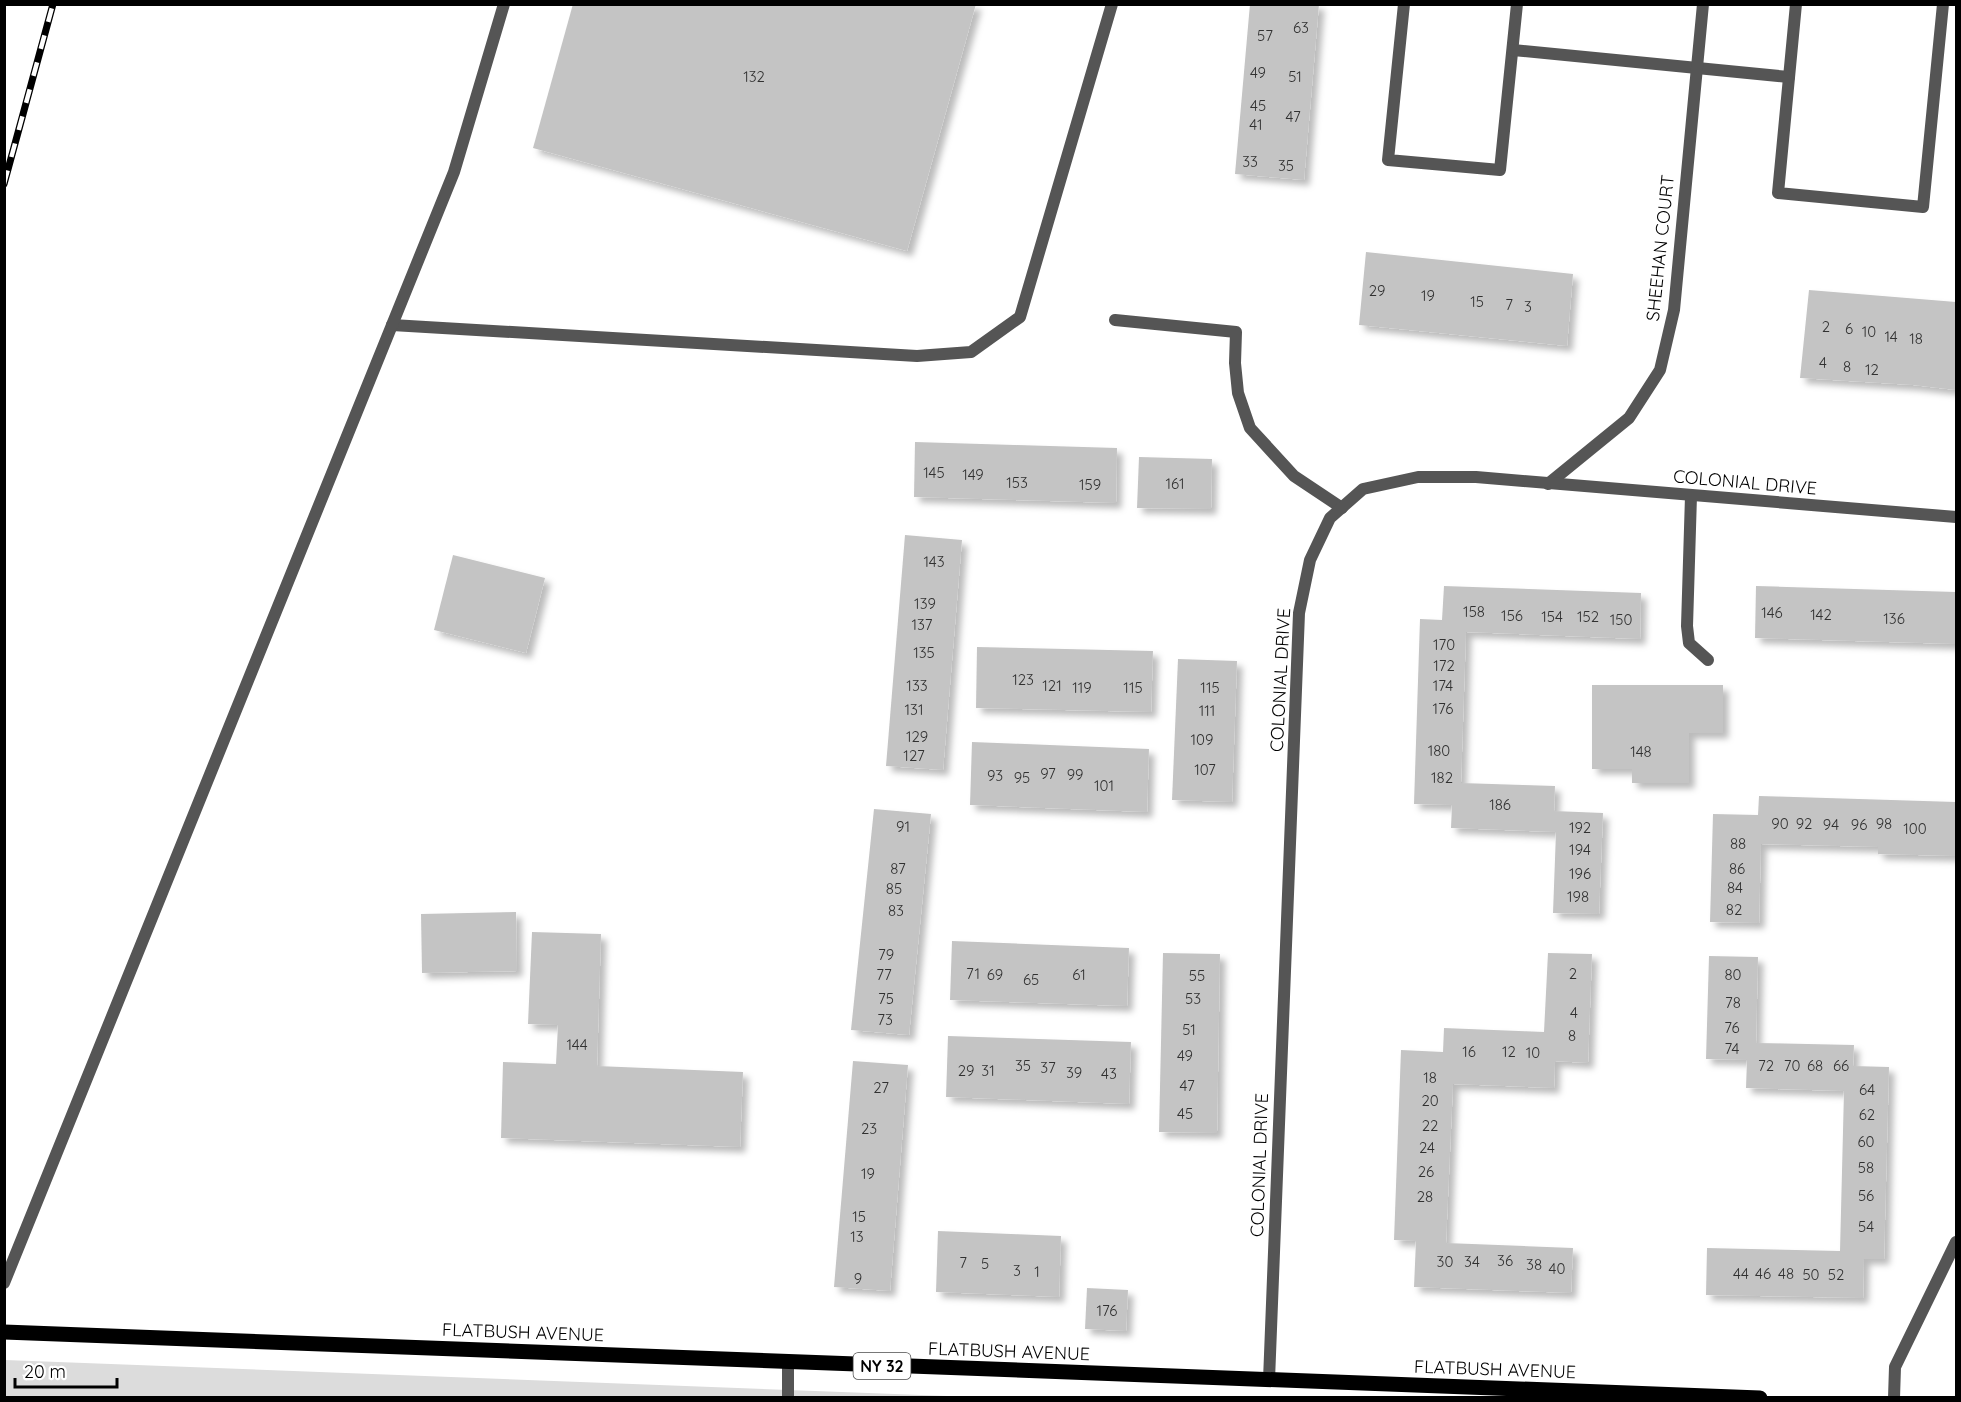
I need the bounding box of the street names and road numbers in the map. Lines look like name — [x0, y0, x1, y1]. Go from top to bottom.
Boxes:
street label: SHEEHAN COURT — [1641, 173, 1679, 322]
street label: COLONIAL DRIVE — [1672, 464, 1818, 500]
street label: COLONIAL DRIVE — [1265, 607, 1295, 753]
street label: COLONIAL DRIVE — [1245, 1093, 1273, 1237]
street label: FLATBUSH AVENUE — [442, 1318, 604, 1346]
street label: FLATBUSH AVENUE — [928, 1337, 1090, 1365]
road number: NY 32 — [854, 1353, 910, 1379]
street label: FLATBUSH AVENUE — [1414, 1355, 1576, 1383]

